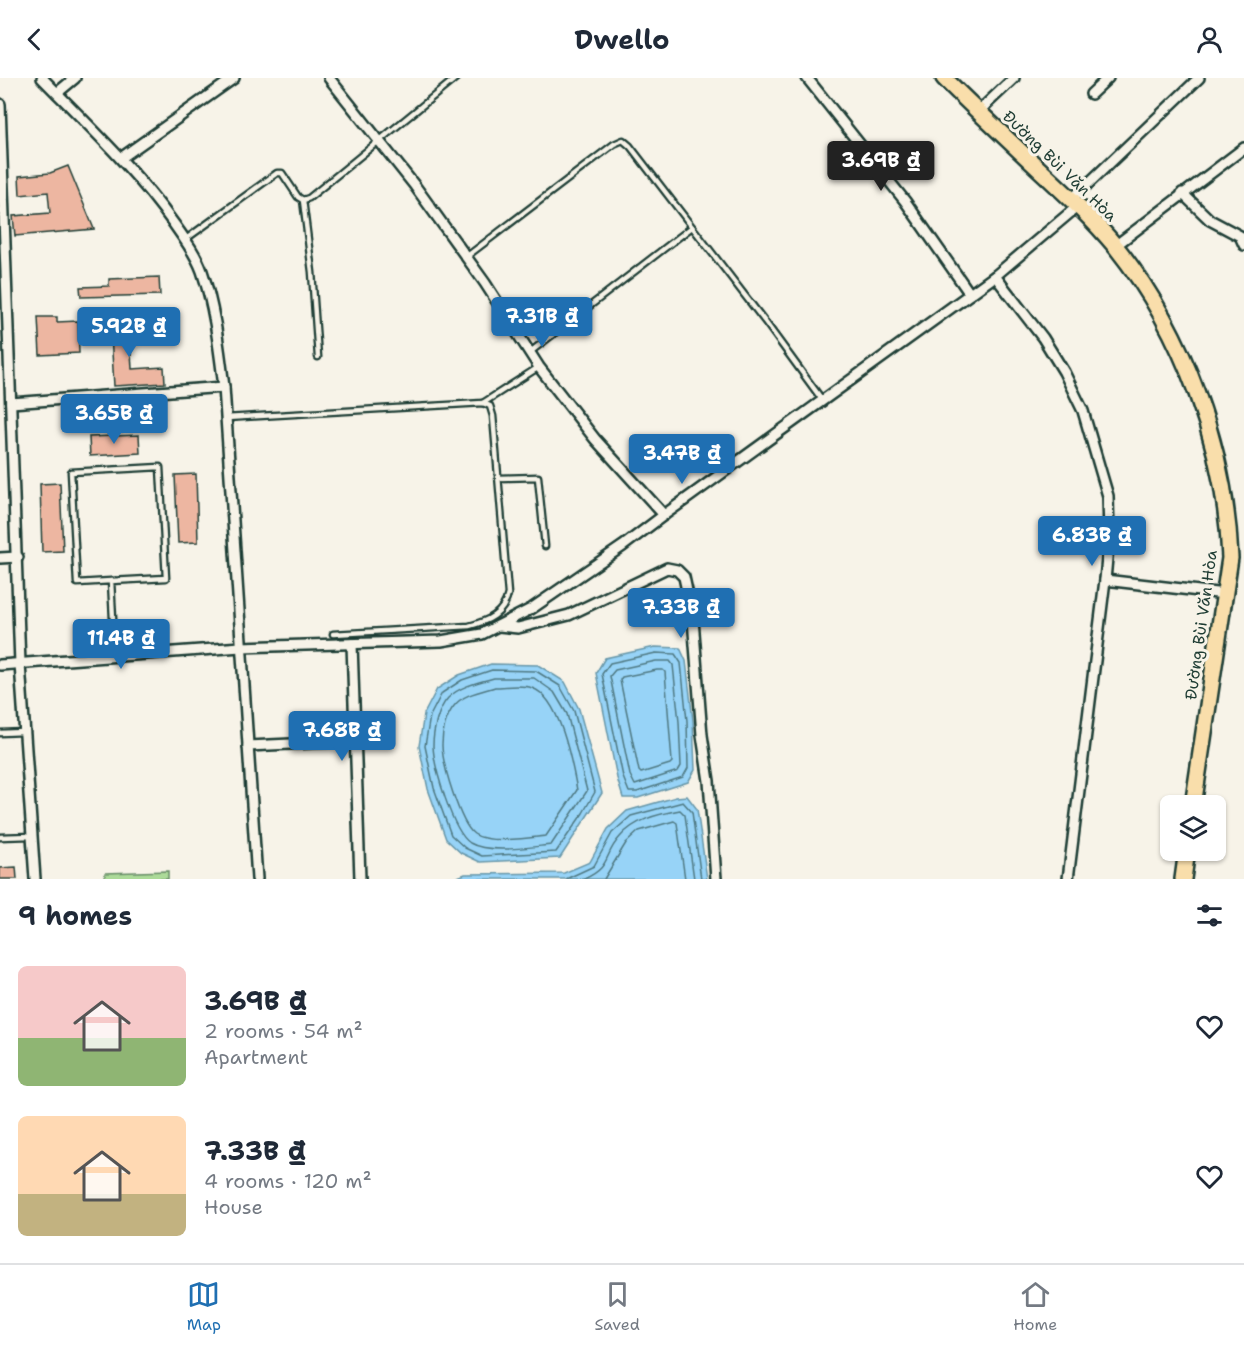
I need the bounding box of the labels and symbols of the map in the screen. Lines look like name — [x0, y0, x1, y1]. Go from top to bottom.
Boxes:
street label: Đường Bùi Văn Hòa — [998, 106, 1122, 226]
pin: 3.69B ₫ — [826, 141, 936, 192]
pin: 7.31B ₫ — [487, 297, 597, 348]
pin: 5.92B ₫ — [74, 307, 184, 358]
pin: 3.65B ₫ — [59, 394, 169, 445]
pin: 3.47B ₫ — [627, 434, 737, 485]
pin: 6.83B ₫ — [1037, 516, 1147, 567]
street label: Đường Bùi Văn Hòa — [1180, 549, 1222, 701]
pin: 7.33B ₫ — [626, 588, 736, 639]
pin: 11.4B ₫ — [66, 619, 176, 670]
pin: 7.68B ₫ — [287, 711, 397, 762]

